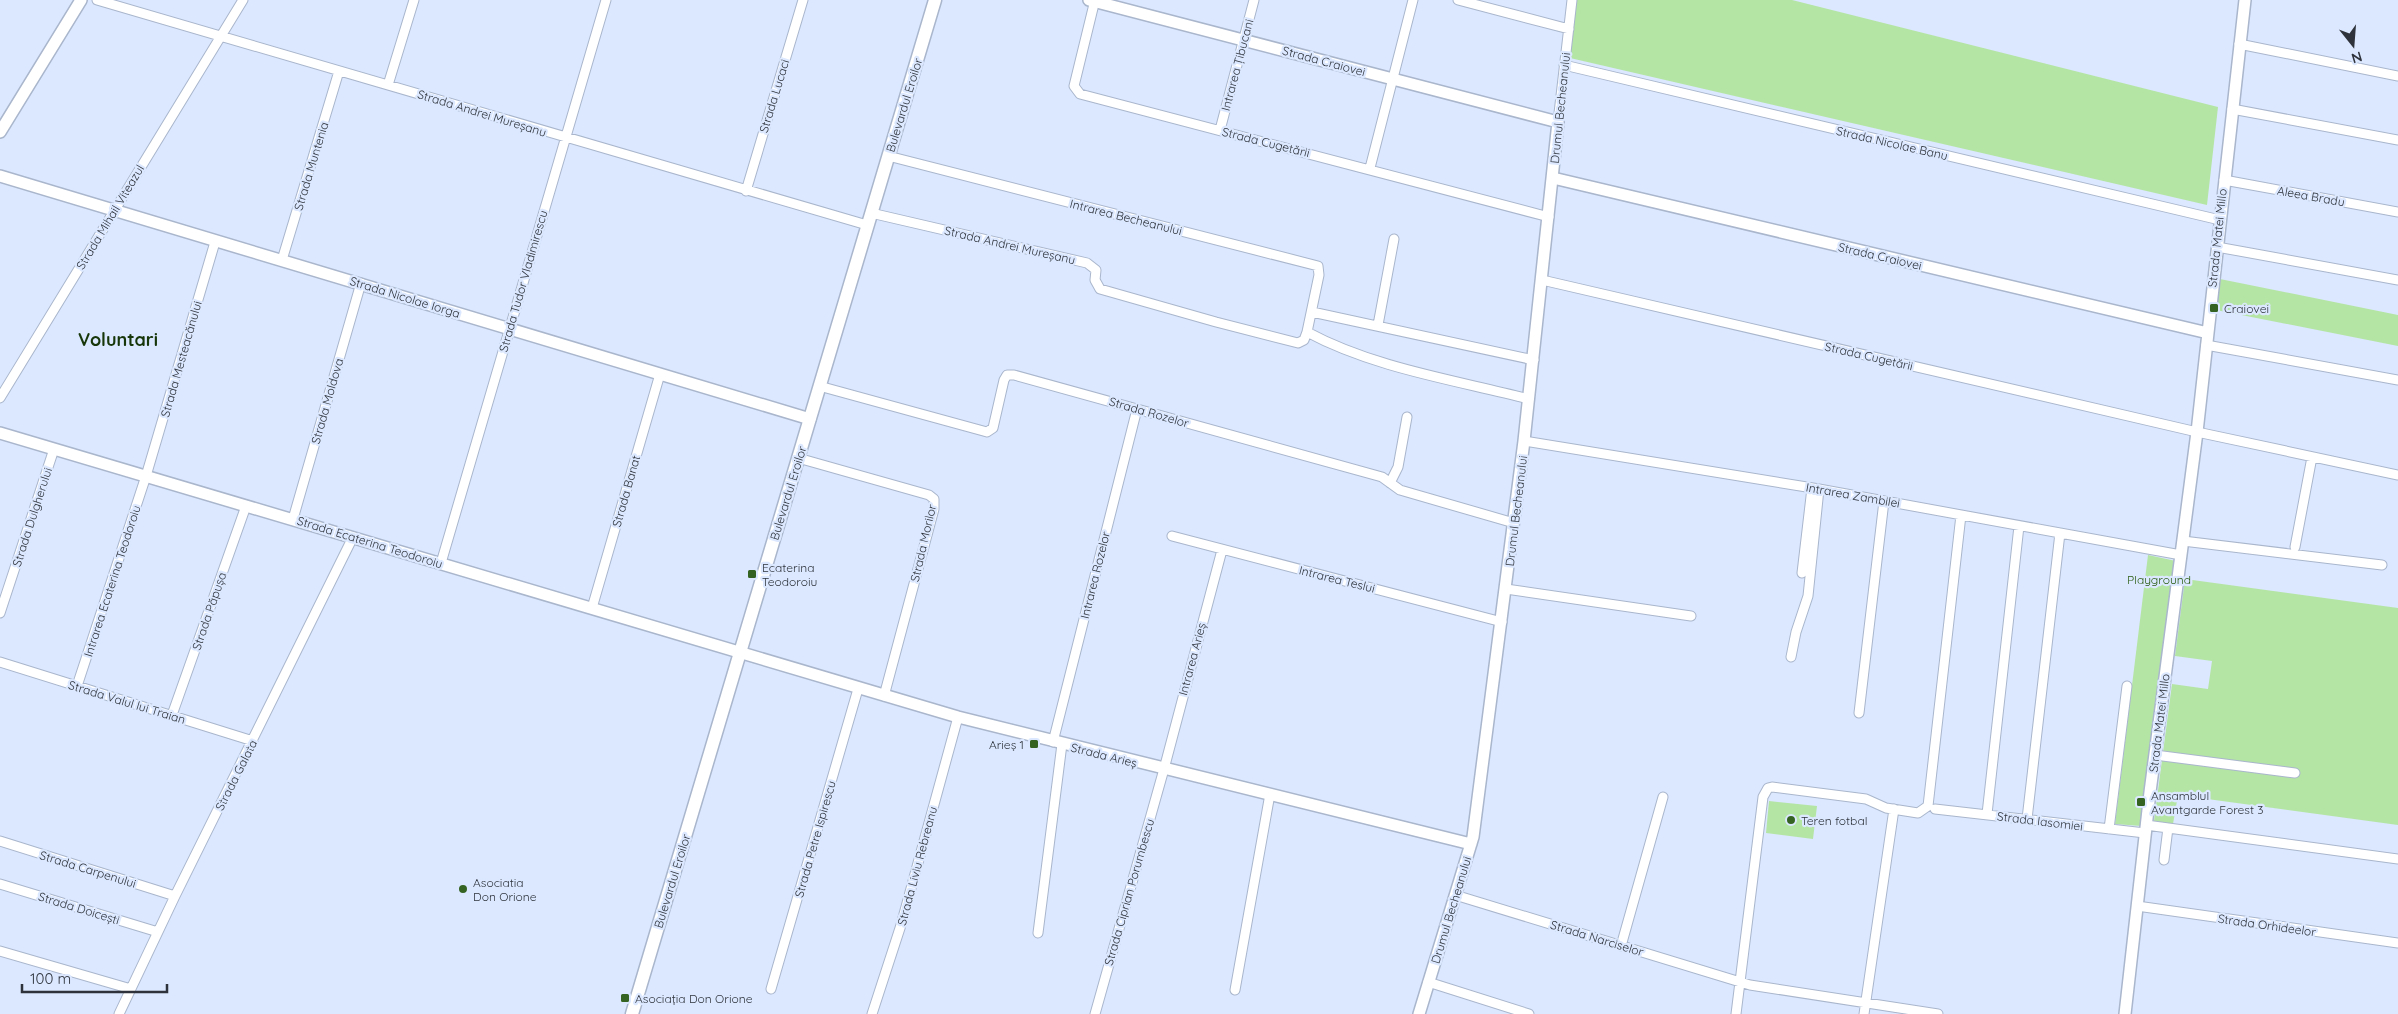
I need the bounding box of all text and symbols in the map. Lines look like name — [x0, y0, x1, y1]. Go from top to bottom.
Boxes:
street label: Intrarea Țibucani — [1218, 17, 1256, 113]
north arrow — [2328, 20, 2378, 70]
street label: Strada Craiovei — [1281, 43, 1367, 79]
text: N — [2349, 47, 2364, 68]
street label: Drumul Becheanului — [1547, 52, 1573, 164]
street label: Bulevardul Eroilor — [883, 56, 926, 154]
street label: Strada Lucaci — [756, 58, 792, 134]
street label: Strada Andrei Mureșanu — [416, 86, 548, 140]
street label: Strada Muntenia — [290, 120, 332, 212]
street label: Strada Nicolae Banu — [1835, 123, 1949, 163]
street label: Strada Cugetării — [1220, 124, 1312, 160]
street label: Strada Mihail Viteazul — [73, 162, 147, 272]
street label: Aleea Bradu — [2276, 183, 2346, 209]
street label: Strada Matei Millo — [2204, 188, 2230, 288]
street label: Intrarea Becheanului — [1068, 196, 1184, 238]
street label: Strada Tudor Vladimirescu — [496, 208, 550, 354]
street label: Strada Andrei Mureșanu — [943, 223, 1077, 267]
street label: Strada Craiovei — [1837, 239, 1923, 273]
street label: Strada Nicolae Iorga — [348, 273, 462, 321]
street label: Strada Mesteacănului — [157, 299, 205, 419]
place label: Craiovei — [2224, 301, 2269, 316]
marker: Craiovei — [2208, 302, 2220, 314]
district label: Voluntari — [78, 328, 158, 351]
street label: Strada Cugetării — [1823, 339, 1915, 373]
street label: Strada Moldova — [308, 357, 346, 445]
street label: Strada Rozelor — [1107, 393, 1191, 431]
street label: Bulevardul Eroilor — [767, 444, 810, 542]
street label: Strada Banat — [609, 453, 643, 529]
street label: Drumul Becheanului — [1502, 455, 1530, 567]
street label: Strada Dulgherului — [9, 466, 55, 568]
street label: Intrarea Zambilei — [1805, 479, 1901, 511]
street label: Strada Morilor — [907, 502, 939, 583]
street label: Intrarea Ecaterina Teodoroiu — [80, 503, 144, 659]
street label: Strada Ecaterina Teodoroiu — [295, 513, 445, 571]
street label: Intrarea Rozelor — [1077, 529, 1113, 620]
place label: Ecaterina Teodoroiu — [762, 560, 817, 589]
street label: Intrarea Teslui — [1297, 562, 1377, 596]
marker: Ecaterina Teodoroiu — [746, 568, 758, 580]
street label: Strada Păpușa — [189, 570, 229, 652]
park label: Playground — [2127, 572, 2191, 587]
street label: Intrarea Arieș — [1175, 621, 1209, 697]
street label: Strada Matei Millo — [2146, 673, 2172, 773]
street label: Strada Valul lui Traian — [67, 677, 187, 727]
street label: Strada Galata — [212, 737, 260, 813]
place label: Arieș 1 — [989, 737, 1024, 752]
marker: Arieș 1 — [1028, 738, 1040, 750]
street label: Strada Arieș — [1069, 740, 1139, 771]
street label: Strada Petre Ispirescu — [791, 779, 839, 899]
place label: Ansamblul Avantgarde Forest 3 — [2151, 788, 2264, 817]
marker: Ansamblul Avantgarde Forest 3 — [2135, 796, 2147, 808]
street label: Strada Liviu Rebreanu — [894, 805, 940, 927]
street label: Strada Iasomiei — [1996, 808, 2084, 834]
place label: Teren fotbal — [1801, 813, 1867, 828]
marker: Teren fotbal — [1785, 814, 1797, 826]
street label: Strada Ciprian Porumbescu — [1101, 817, 1157, 967]
street label: Bulevardul Eroilor — [651, 832, 694, 930]
street label: Strada Carpenului — [38, 847, 138, 891]
street label: Drumul Becheanului — [1428, 855, 1474, 965]
place label: Asociatia Don Orione — [473, 875, 537, 904]
marker: Asociatia Don Orione — [457, 883, 469, 895]
street label: Strada Doicești — [37, 889, 121, 927]
street label: Strada Orhideelor — [2217, 911, 2317, 939]
street label: Strada Narciselor — [1549, 917, 1646, 959]
scale bar — [22, 962, 168, 994]
text: 100 m — [30, 969, 71, 988]
place label: Asociația Don Orione — [635, 991, 753, 1006]
marker: Asociația Don Orione — [619, 992, 631, 1004]

